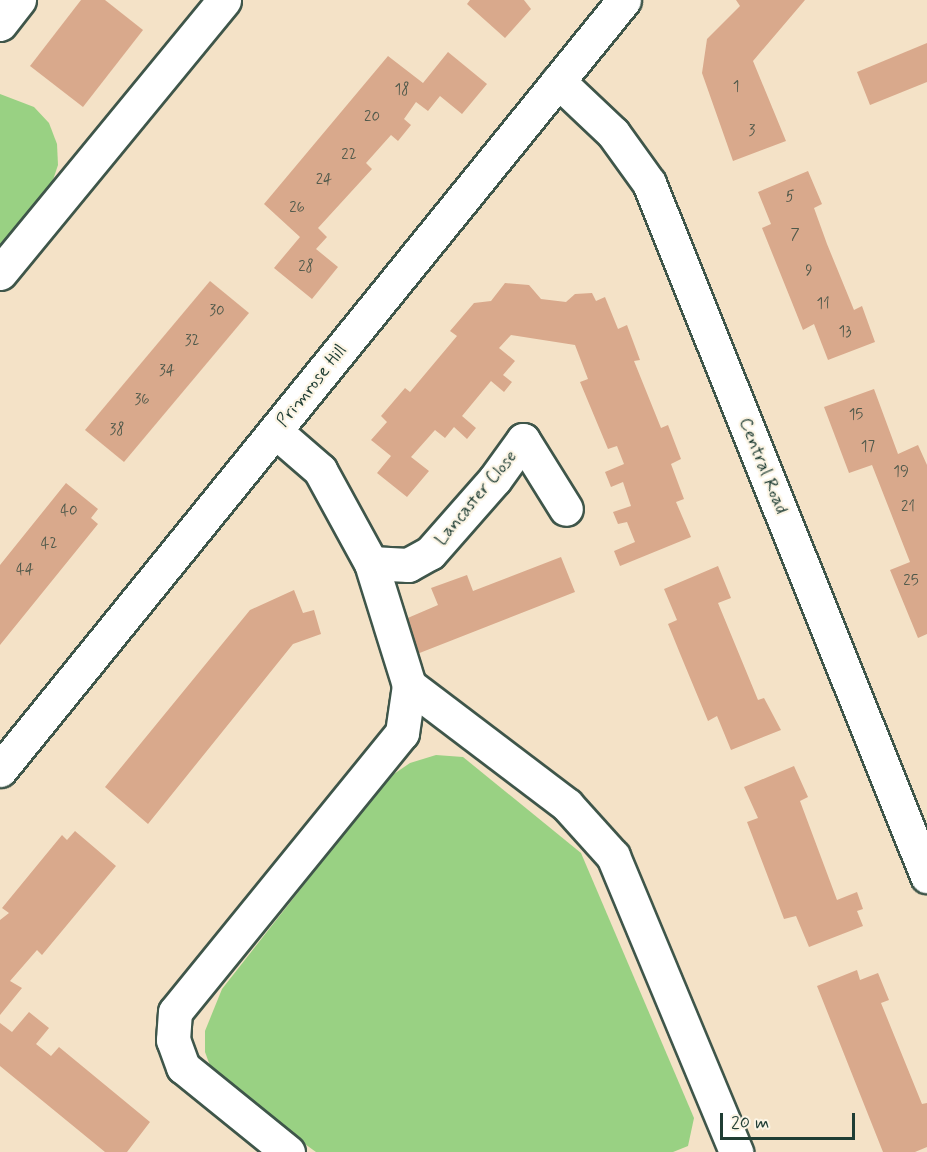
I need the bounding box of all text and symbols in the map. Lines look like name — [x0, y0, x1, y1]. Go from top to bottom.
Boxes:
house number: 1 — [733, 79, 739, 97]
house number: 18 — [395, 82, 409, 100]
house number: 20 — [364, 109, 380, 127]
house number: 3 — [749, 123, 755, 141]
house number: 22 — [341, 147, 357, 165]
house number: 24 — [316, 172, 332, 190]
house number: 5 — [786, 189, 794, 207]
house number: 26 — [289, 200, 305, 218]
house number: 7 — [790, 227, 800, 245]
house number: 28 — [298, 259, 314, 277]
house number: 9 — [805, 263, 813, 281]
house number: 11 — [816, 296, 830, 314]
house number: 30 — [209, 303, 225, 321]
house number: 13 — [838, 324, 852, 342]
house number: 32 — [185, 333, 199, 351]
street label: Primrose Hill — [272, 340, 352, 432]
house number: 34 — [159, 363, 175, 381]
house number: 36 — [134, 392, 150, 410]
house number: 15 — [849, 407, 863, 425]
street label: Central Road — [734, 415, 792, 517]
house number: 38 — [110, 422, 124, 440]
house number: 17 — [861, 439, 875, 457]
street label: Lancaster Close — [429, 445, 523, 551]
house number: 19 — [893, 464, 909, 482]
house number: 21 — [901, 499, 915, 517]
house number: 40 — [60, 503, 78, 521]
house number: 42 — [41, 536, 57, 554]
house number: 44 — [16, 562, 34, 580]
house number: 25 — [903, 573, 919, 591]
scale bar — [723, 1101, 858, 1139]
text: 20 m — [731, 1111, 769, 1135]

